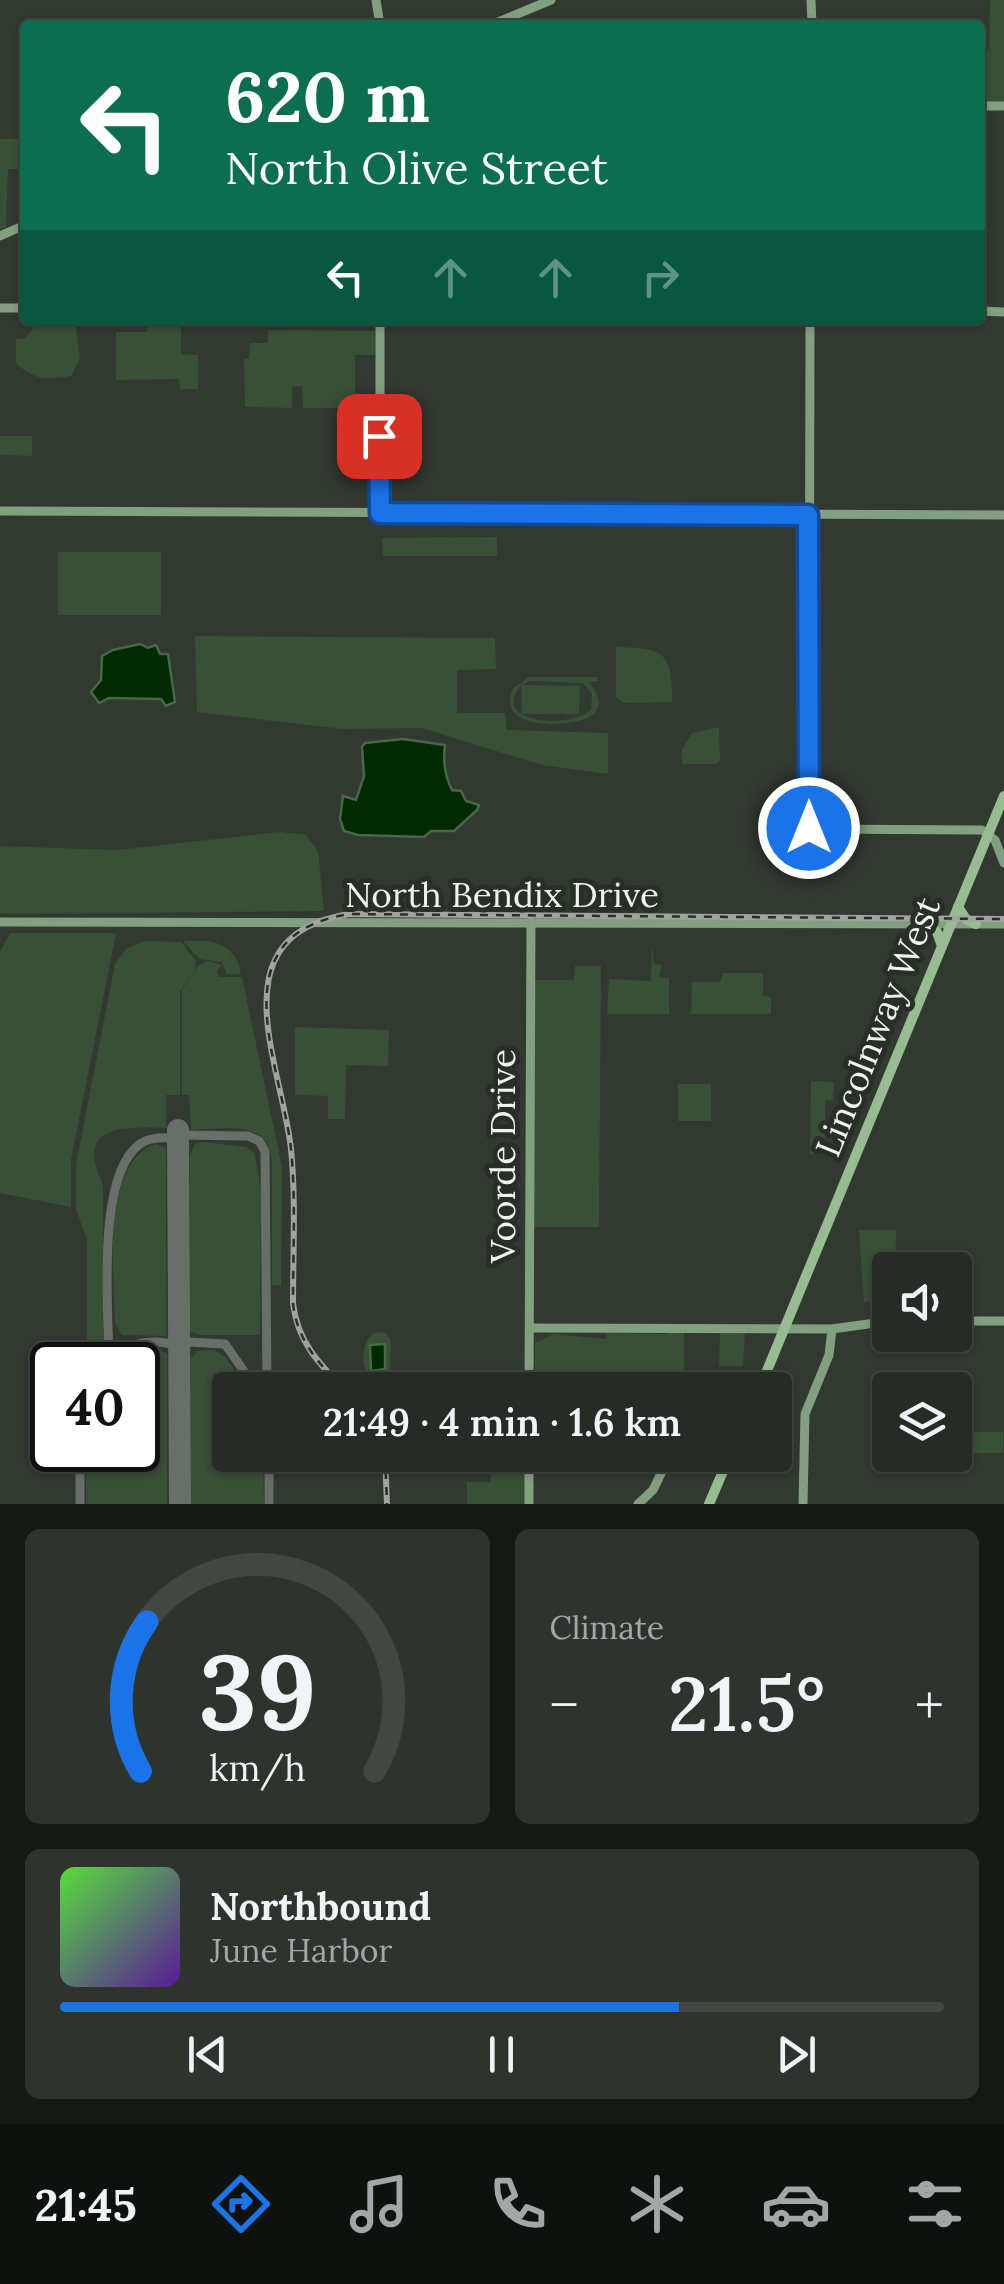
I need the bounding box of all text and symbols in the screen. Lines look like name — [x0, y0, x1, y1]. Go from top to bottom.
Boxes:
text: 620 m — [225, 52, 430, 141]
icon: left — [60, 60, 190, 190]
text: North Olive Street — [225, 139, 608, 196]
icon: left — [318, 250, 373, 305]
icon: ahead — [423, 250, 478, 305]
icon: ahead — [528, 250, 583, 305]
icon: right — [633, 250, 688, 305]
pin — [337, 394, 422, 479]
icon: arrive — [352, 409, 407, 464]
position arrow — [757, 776, 861, 880]
street label: North Bendix Drive — [345, 872, 659, 917]
street label: Lincolnway West — [805, 890, 950, 1163]
street label: Voorde Drive — [480, 1049, 525, 1264]
map controls — [872, 1252, 972, 1472]
button: sound — [872, 1252, 972, 1352]
speed limit sign: 40 — [30, 1342, 160, 1472]
button: layers — [872, 1372, 972, 1472]
text: 21:49 · 4 min · 1.6 km — [323, 1398, 681, 1446]
text: Climate — [550, 1607, 664, 1648]
text: 39 — [198, 1624, 316, 1757]
text: 21.5° — [668, 1656, 825, 1752]
text: − — [550, 1670, 579, 1740]
text: + — [915, 1670, 944, 1740]
text: km/h — [209, 1745, 306, 1791]
text: Northbound — [210, 1882, 431, 1930]
text: June Harbor — [210, 1930, 392, 1971]
icon: previous — [180, 2027, 235, 2082]
icon: pause — [474, 2027, 529, 2082]
icon: next — [769, 2027, 824, 2082]
icon: directions — [206, 2169, 276, 2239]
icon: music — [344, 2169, 414, 2239]
icon: phone — [483, 2169, 553, 2239]
icon: climate — [622, 2169, 692, 2239]
icon: car — [761, 2169, 831, 2239]
icon: filters — [900, 2169, 970, 2239]
text: 21:45 — [34, 2176, 137, 2233]

